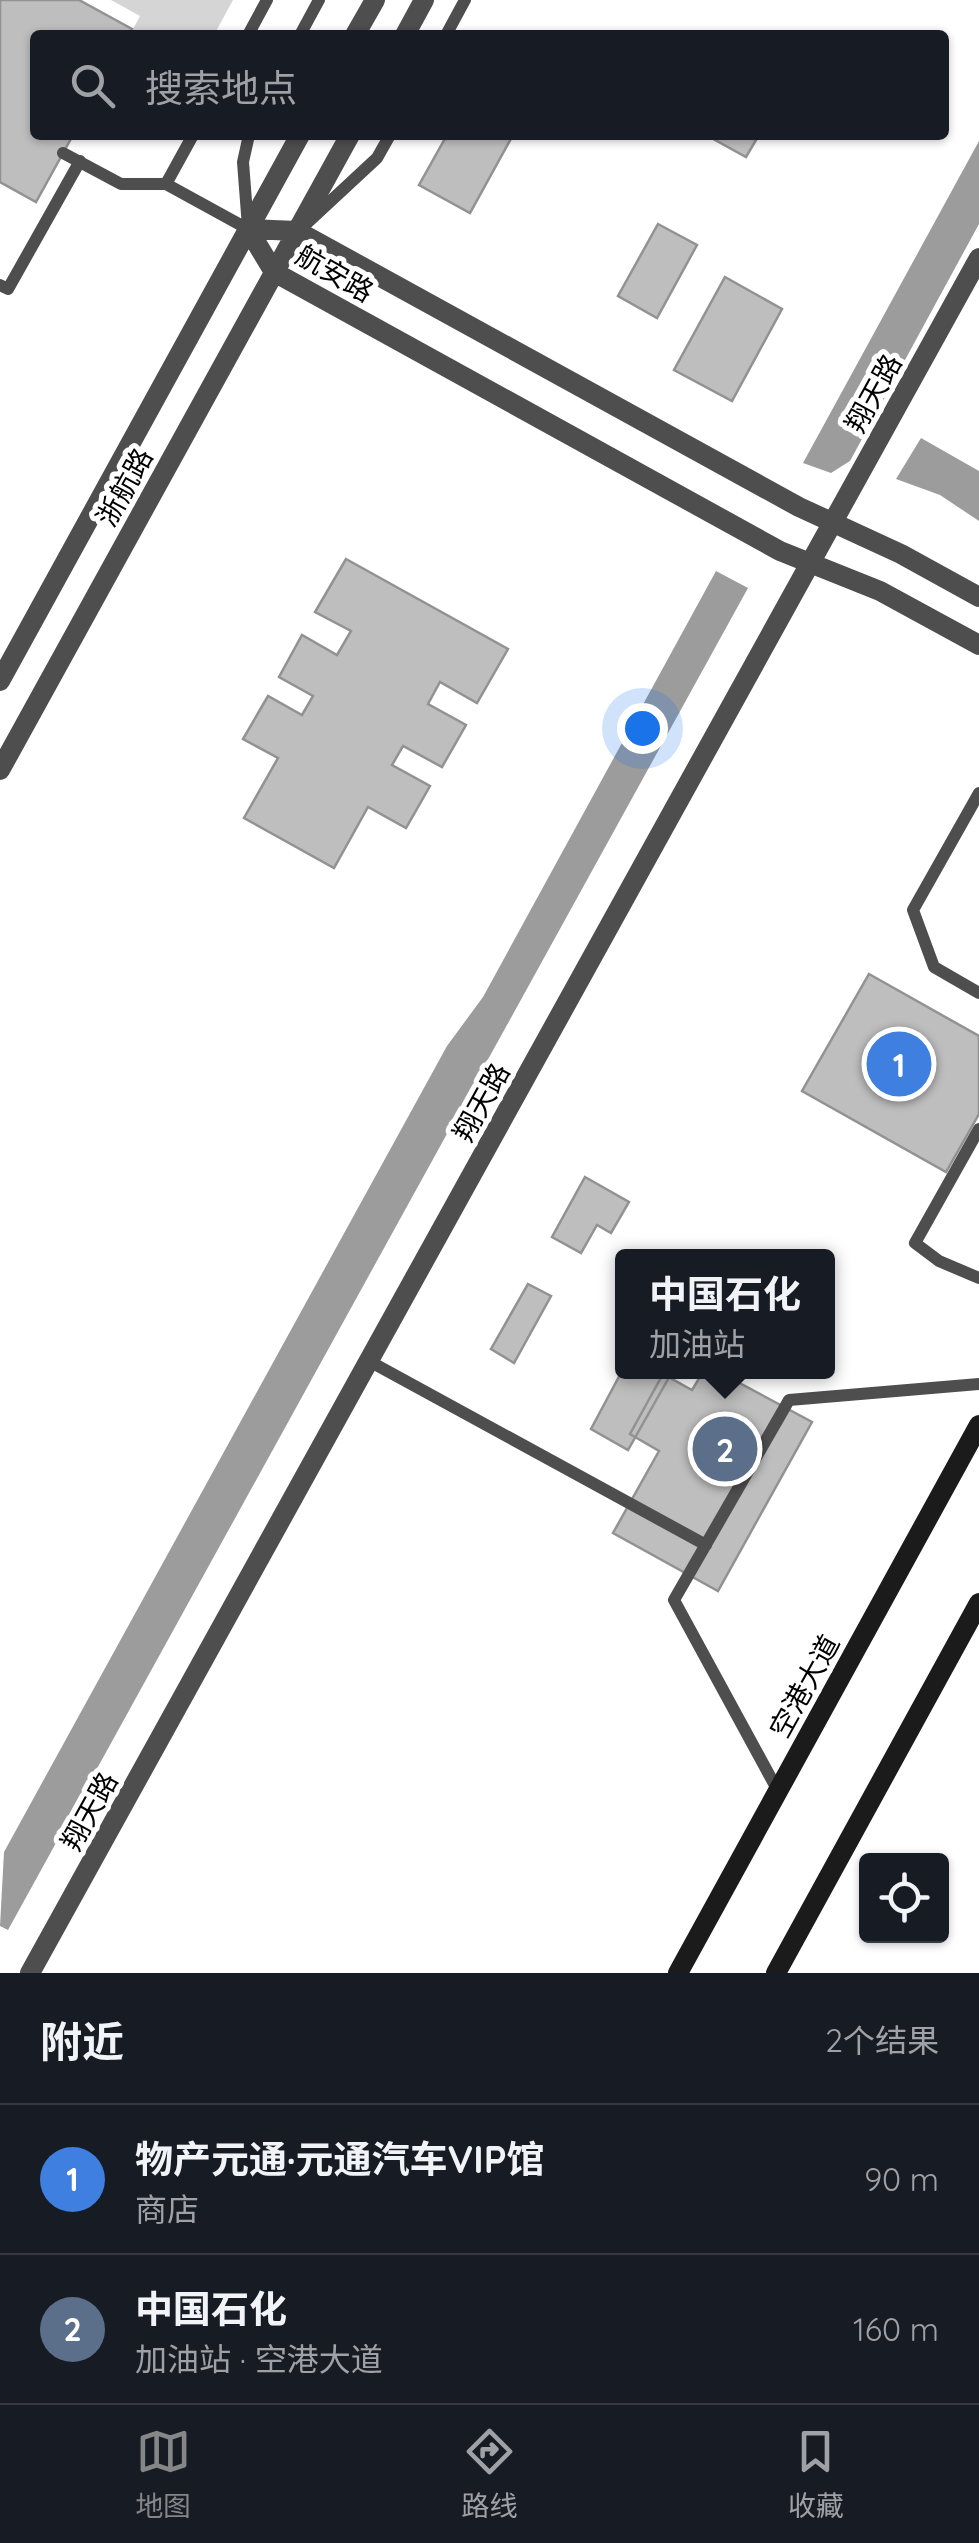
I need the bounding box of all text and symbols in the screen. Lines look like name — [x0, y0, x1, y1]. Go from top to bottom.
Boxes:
search box — [30, 30, 949, 140]
icon: search — [65, 58, 120, 113]
text: 搜索地点 — [145, 64, 297, 112]
street label: 航安路 — [290, 237, 380, 309]
street label: 翔天路 — [837, 348, 909, 438]
street label: 浙航路 — [88, 442, 160, 532]
your location — [617, 703, 668, 754]
pin: 1 — [866, 1026, 932, 1102]
street label: 翔天路 — [445, 1057, 517, 1147]
popup — [615, 1249, 835, 1379]
text: 中国石化 — [649, 1270, 801, 1318]
text: 加油站 — [649, 1324, 745, 1364]
pin: 2 — [692, 1412, 758, 1486]
street label: 空港大道 — [762, 1629, 846, 1743]
street label: 翔天路 — [53, 1766, 125, 1856]
map controls — [859, 1853, 949, 1943]
button: locate — [859, 1853, 949, 1943]
text: 附近 — [40, 2015, 124, 2068]
text: 2个结果 — [825, 2020, 939, 2060]
text: 物产元通·元通汽车VIP馆 — [135, 2135, 545, 2183]
text: 1 — [66, 2159, 79, 2199]
text: 90 m — [864, 2159, 939, 2199]
text: 商店 — [135, 2189, 199, 2229]
text: 中国石化 — [135, 2285, 287, 2333]
text: 2 — [63, 2309, 82, 2349]
text: 160 m — [853, 2309, 939, 2349]
text: 加油站 · 空港大道 — [135, 2339, 383, 2379]
tab: 地图 — [135, 2424, 191, 2524]
tab: 路线 — [461, 2424, 518, 2524]
tab: 收藏 — [788, 2424, 844, 2524]

